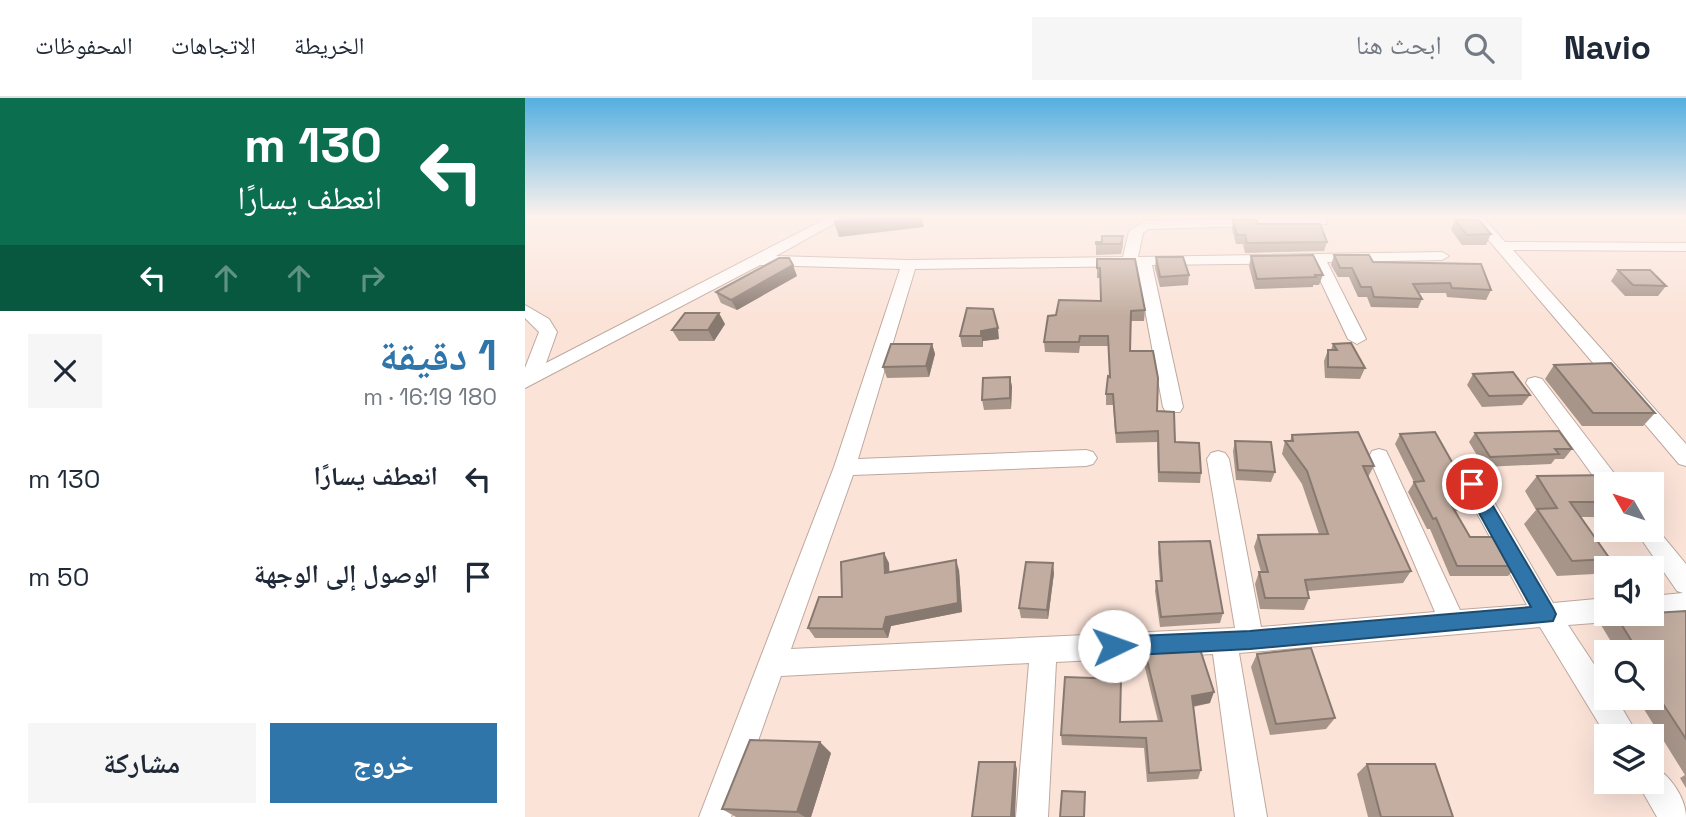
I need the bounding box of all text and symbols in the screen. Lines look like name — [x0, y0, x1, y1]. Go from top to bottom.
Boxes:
search box — [1032, 17, 1522, 80]
text: Navio — [1564, 27, 1651, 69]
text: ابحث هنا — [1356, 28, 1442, 62]
icon: search — [1460, 29, 1498, 67]
text: المحفوظات — [35, 30, 133, 61]
text: الاتجاهات — [171, 30, 256, 61]
text: الخريطة — [294, 30, 365, 61]
text: 130 m — [244, 114, 382, 176]
icon: left — [406, 126, 497, 217]
text: انعطف يسارًا — [238, 178, 382, 218]
icon: left — [134, 259, 172, 297]
icon: ahead — [207, 259, 245, 297]
icon: ahead — [280, 259, 318, 297]
icon: right — [353, 259, 391, 297]
text: 1 دقيقة — [379, 329, 497, 382]
button: close — [28, 334, 102, 408]
text: 180 m · 16:19 — [363, 382, 497, 412]
pin — [1442, 454, 1502, 514]
text: انعطف يسارًا — [314, 459, 438, 493]
icon: left — [459, 460, 497, 498]
text: 130 m — [28, 462, 100, 496]
icon: arrive — [1453, 465, 1491, 503]
north arrow — [1594, 472, 1664, 542]
map controls — [1594, 472, 1664, 794]
button: sound — [1594, 556, 1664, 626]
text: الوصول إلى الوجهة — [254, 557, 438, 591]
icon: arrive — [459, 558, 497, 596]
text: 50 m — [28, 560, 89, 594]
position arrow — [1077, 609, 1151, 683]
button: search — [1594, 640, 1664, 710]
button: مشاركة — [28, 723, 256, 803]
button: خروج — [270, 723, 497, 803]
button: layers — [1594, 724, 1664, 794]

